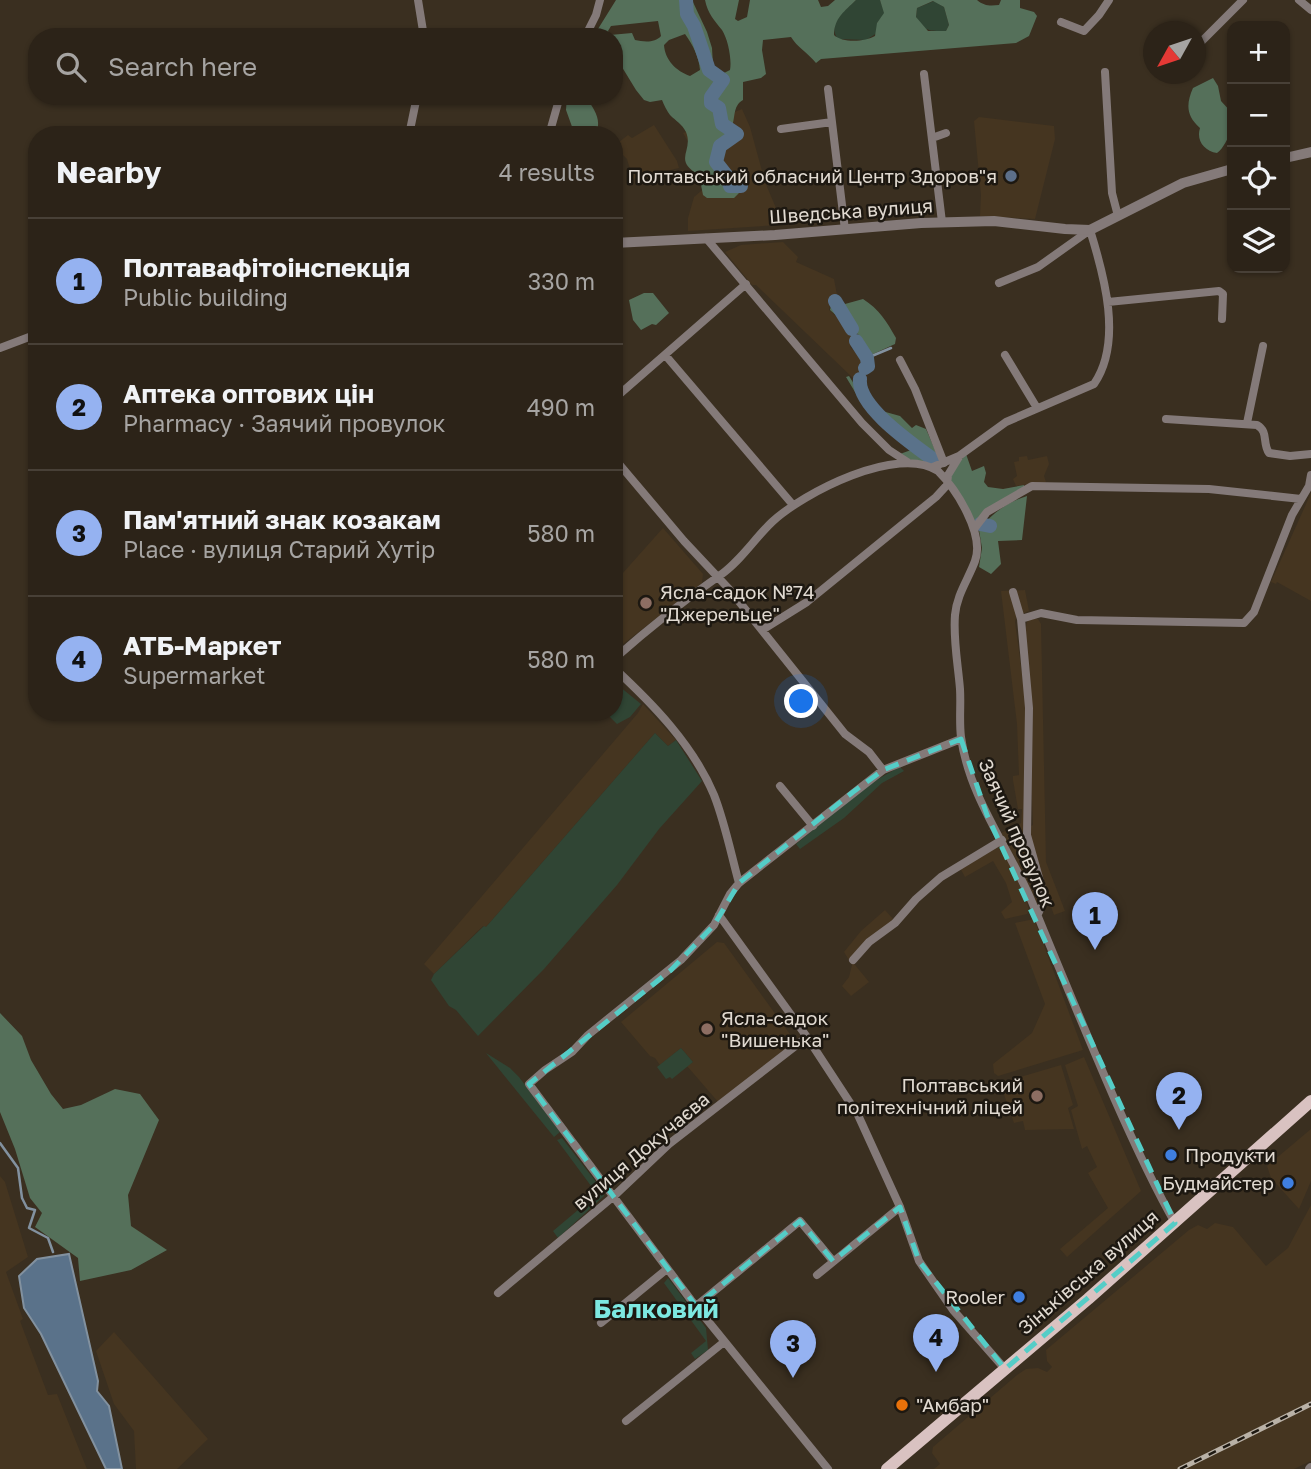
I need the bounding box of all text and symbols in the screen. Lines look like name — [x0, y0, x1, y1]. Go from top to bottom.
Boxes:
north arrow — [1143, 21, 1206, 84]
map controls — [1227, 21, 1290, 273]
button: + — [1227, 21, 1290, 84]
search box — [28, 28, 623, 105]
icon: search — [52, 48, 90, 86]
text: Search here — [108, 51, 257, 82]
button: − — [1227, 84, 1290, 147]
button: locate — [1227, 147, 1290, 210]
text: Nearby — [56, 154, 161, 190]
text: 4 results — [499, 158, 595, 186]
place label: Полтавський обласний Центр Здоров"я — [627, 164, 997, 187]
marker: Полтавський обласний Центр Здоров"я — [1003, 168, 1019, 184]
street label: Шведська вулиця — [768, 193, 934, 228]
button: layers — [1227, 210, 1290, 273]
text: Полтавафітоінспекція — [123, 252, 410, 283]
text: 1 — [73, 267, 85, 295]
text: 330 m — [528, 267, 595, 295]
text: Public building — [123, 283, 288, 311]
text: Аптека оптових цін — [123, 378, 374, 409]
text: 2 — [72, 393, 86, 421]
text: 490 m — [527, 393, 595, 421]
text: Pharmacy · Заячий провулок — [123, 409, 445, 437]
text: Пам'ятний знак козакам — [123, 504, 441, 535]
text: 3 — [72, 519, 86, 547]
text: 580 m — [527, 519, 595, 547]
text: Place · вулиця Старий Хутір — [123, 535, 435, 563]
place label: Ясла-садок №74 "Джерельце" — [660, 580, 815, 625]
marker: Ясла-садок №74 "Джерельце" — [638, 595, 654, 611]
text: АТБ-Маркет — [123, 630, 281, 661]
text: 4 — [72, 645, 86, 673]
text: 580 m — [527, 645, 595, 673]
text: Supermarket — [123, 661, 266, 689]
your location — [784, 684, 818, 718]
street label: Заячий провулок — [974, 755, 1061, 911]
pin: 1 — [1072, 892, 1118, 950]
place label: Ясла-садок "Вишенька" — [721, 1006, 829, 1051]
marker: Ясла-садок "Вишенька" — [699, 1021, 715, 1037]
pin: 2 — [1156, 1072, 1202, 1130]
place label: Полтавський політехнічний ліцей — [837, 1073, 1023, 1118]
street label: вулиця Докучаєва — [568, 1087, 714, 1214]
marker: Полтавський політехнічний ліцей — [1029, 1088, 1045, 1104]
place label: Продукти — [1185, 1143, 1276, 1166]
marker: Продукти — [1163, 1147, 1179, 1163]
place label: Будмайстер — [1162, 1171, 1274, 1194]
marker: Будмайстер — [1280, 1175, 1296, 1191]
street label: Зіньківська вулиця — [1013, 1204, 1162, 1339]
place label: Rooler — [945, 1285, 1006, 1308]
marker: Rooler — [1011, 1289, 1027, 1305]
district label: Балковий — [593, 1293, 719, 1324]
pin: 4 — [913, 1314, 959, 1372]
pin: 3 — [770, 1320, 816, 1378]
place label: "Амбар" — [916, 1393, 989, 1416]
marker: "Амбар" — [894, 1397, 910, 1413]

